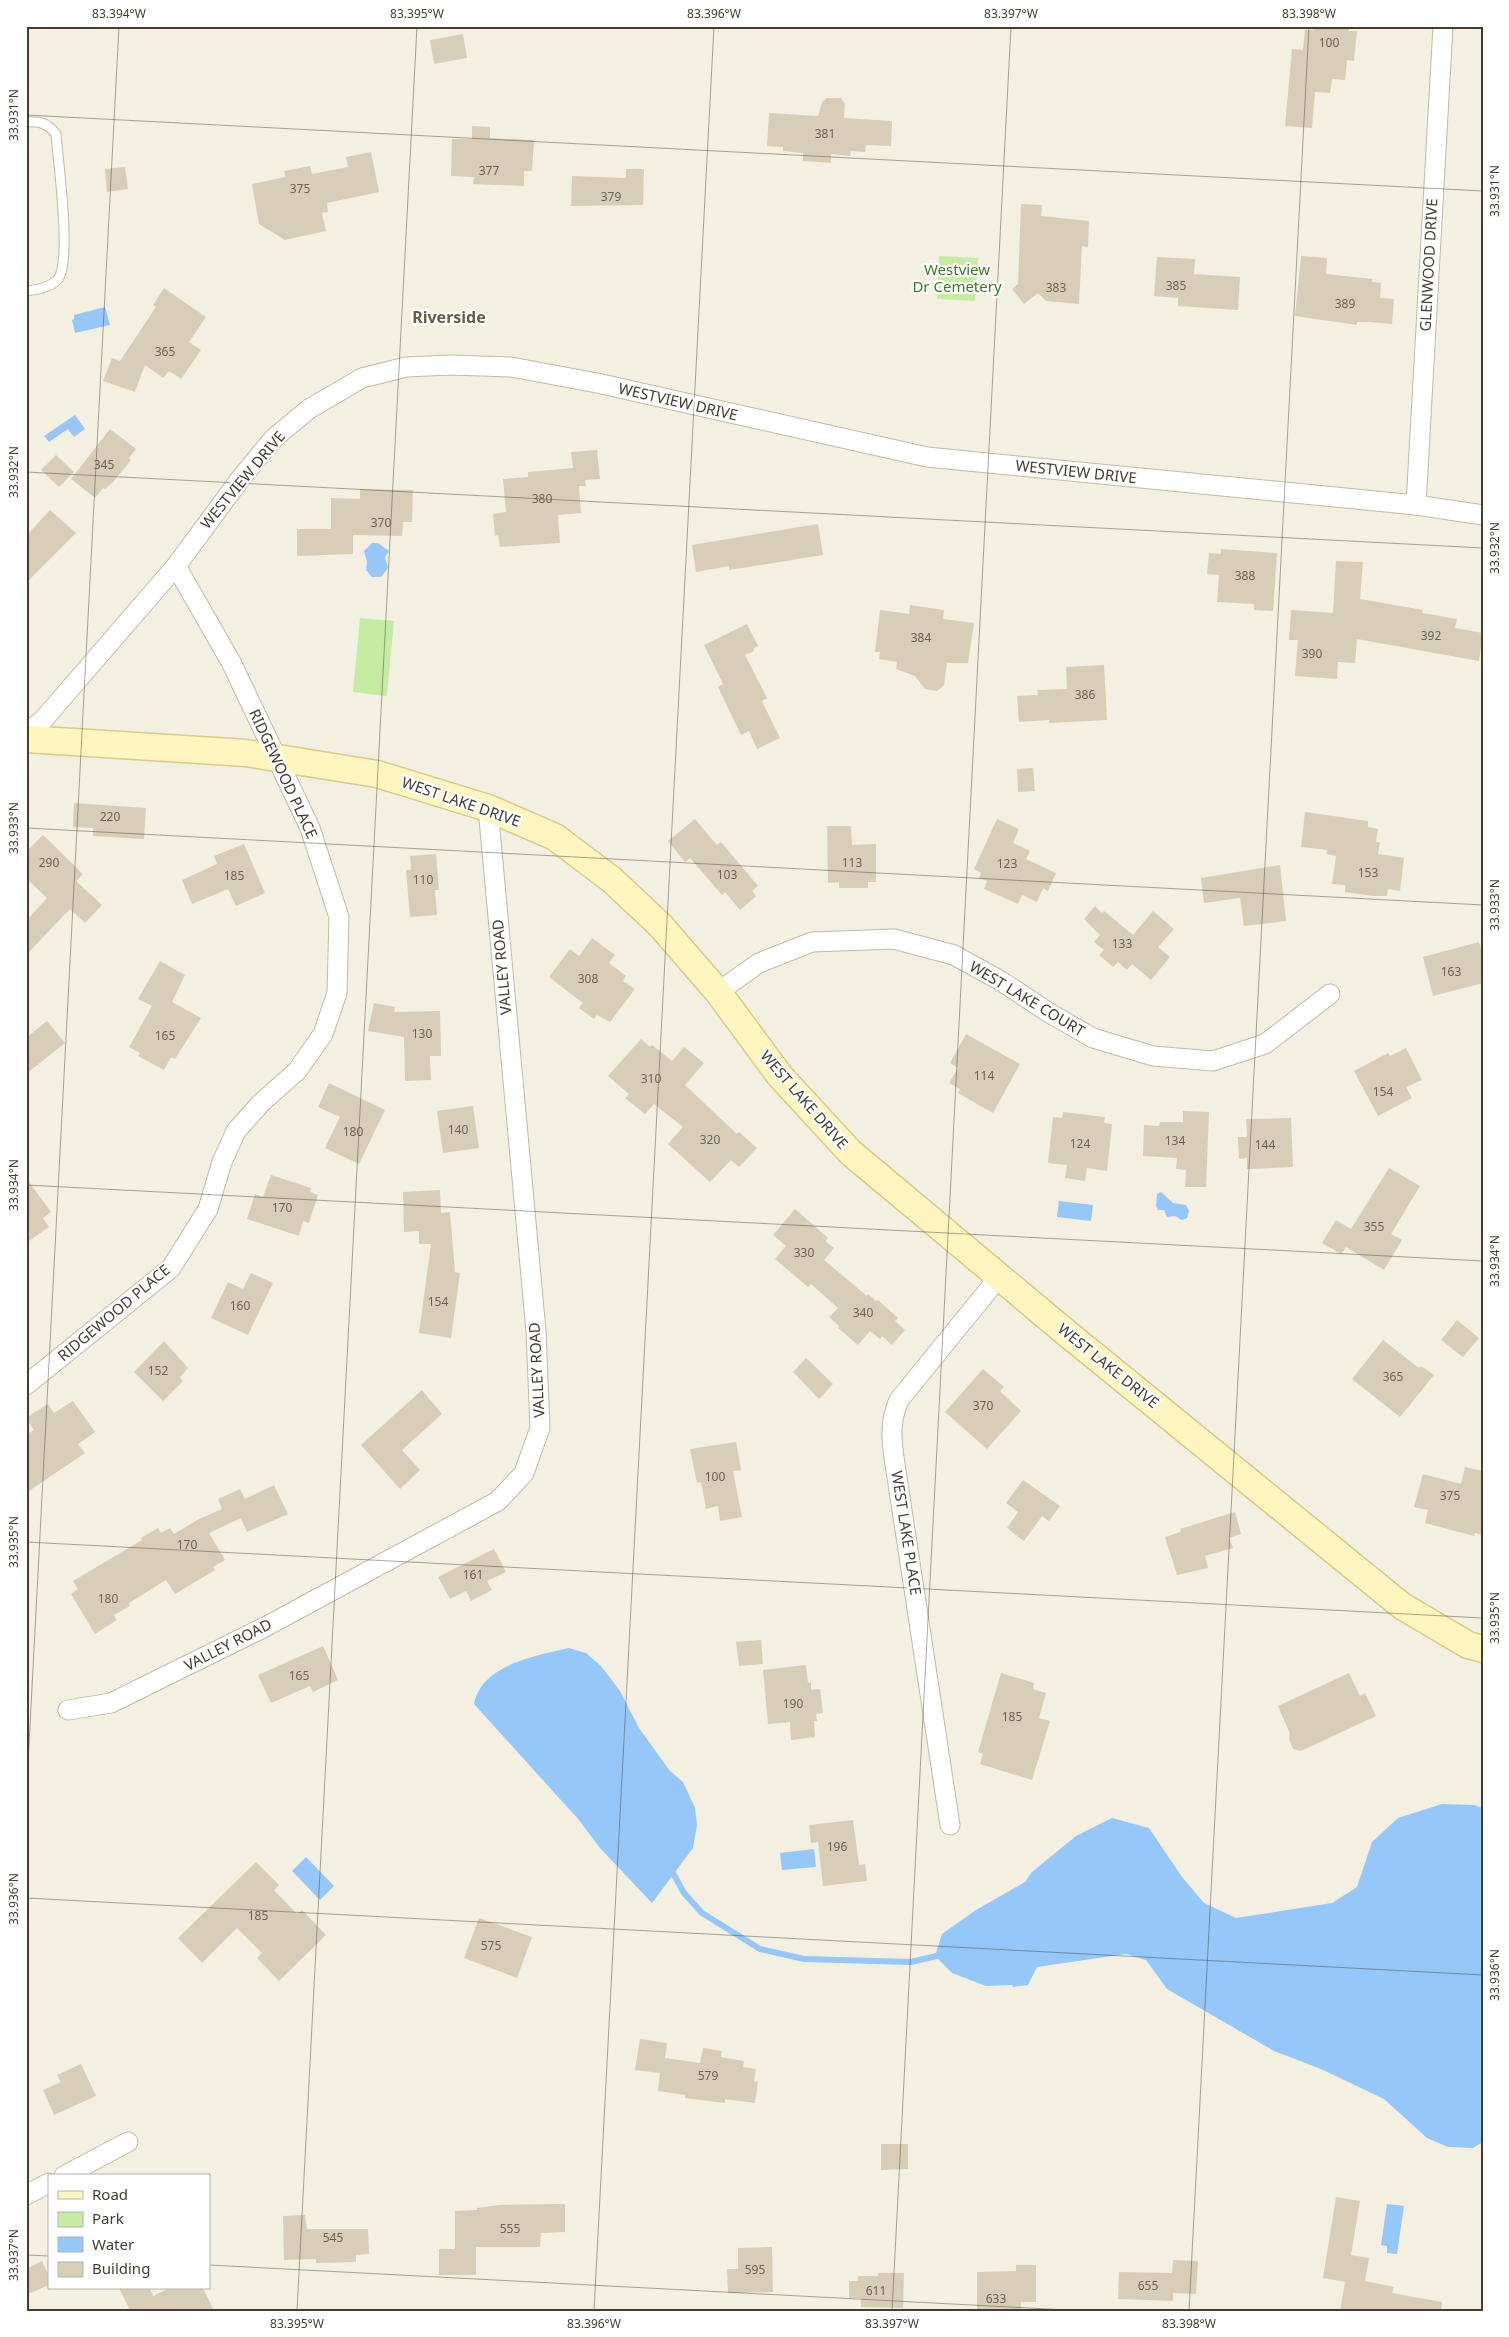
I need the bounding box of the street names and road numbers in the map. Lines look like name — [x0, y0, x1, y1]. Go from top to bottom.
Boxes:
street label: GLENWOOD DRIVE — [1415, 198, 1441, 332]
street label: WESTVIEW DRIVE — [617, 378, 740, 424]
street label: WESTVIEW DRIVE — [195, 426, 289, 532]
street label: WESTVIEW DRIVE — [1014, 455, 1138, 487]
street label: RIDGEWOOD PLACE — [245, 706, 323, 842]
street label: WEST LAKE DRIVE — [399, 771, 523, 831]
street label: VALLEY ROAD — [487, 918, 515, 1016]
street label: WEST LAKE COURT — [966, 956, 1089, 1041]
street label: WEST LAKE DRIVE — [756, 1046, 853, 1153]
street label: RIDGEWOOD PLACE — [53, 1259, 174, 1365]
street label: WEST LAKE DRIVE — [1054, 1318, 1163, 1412]
street label: VALLEY ROAD — [524, 1322, 548, 1418]
street label: WEST LAKE PLACE — [887, 1469, 927, 1597]
street label: VALLEY ROAD — [180, 1613, 275, 1675]

